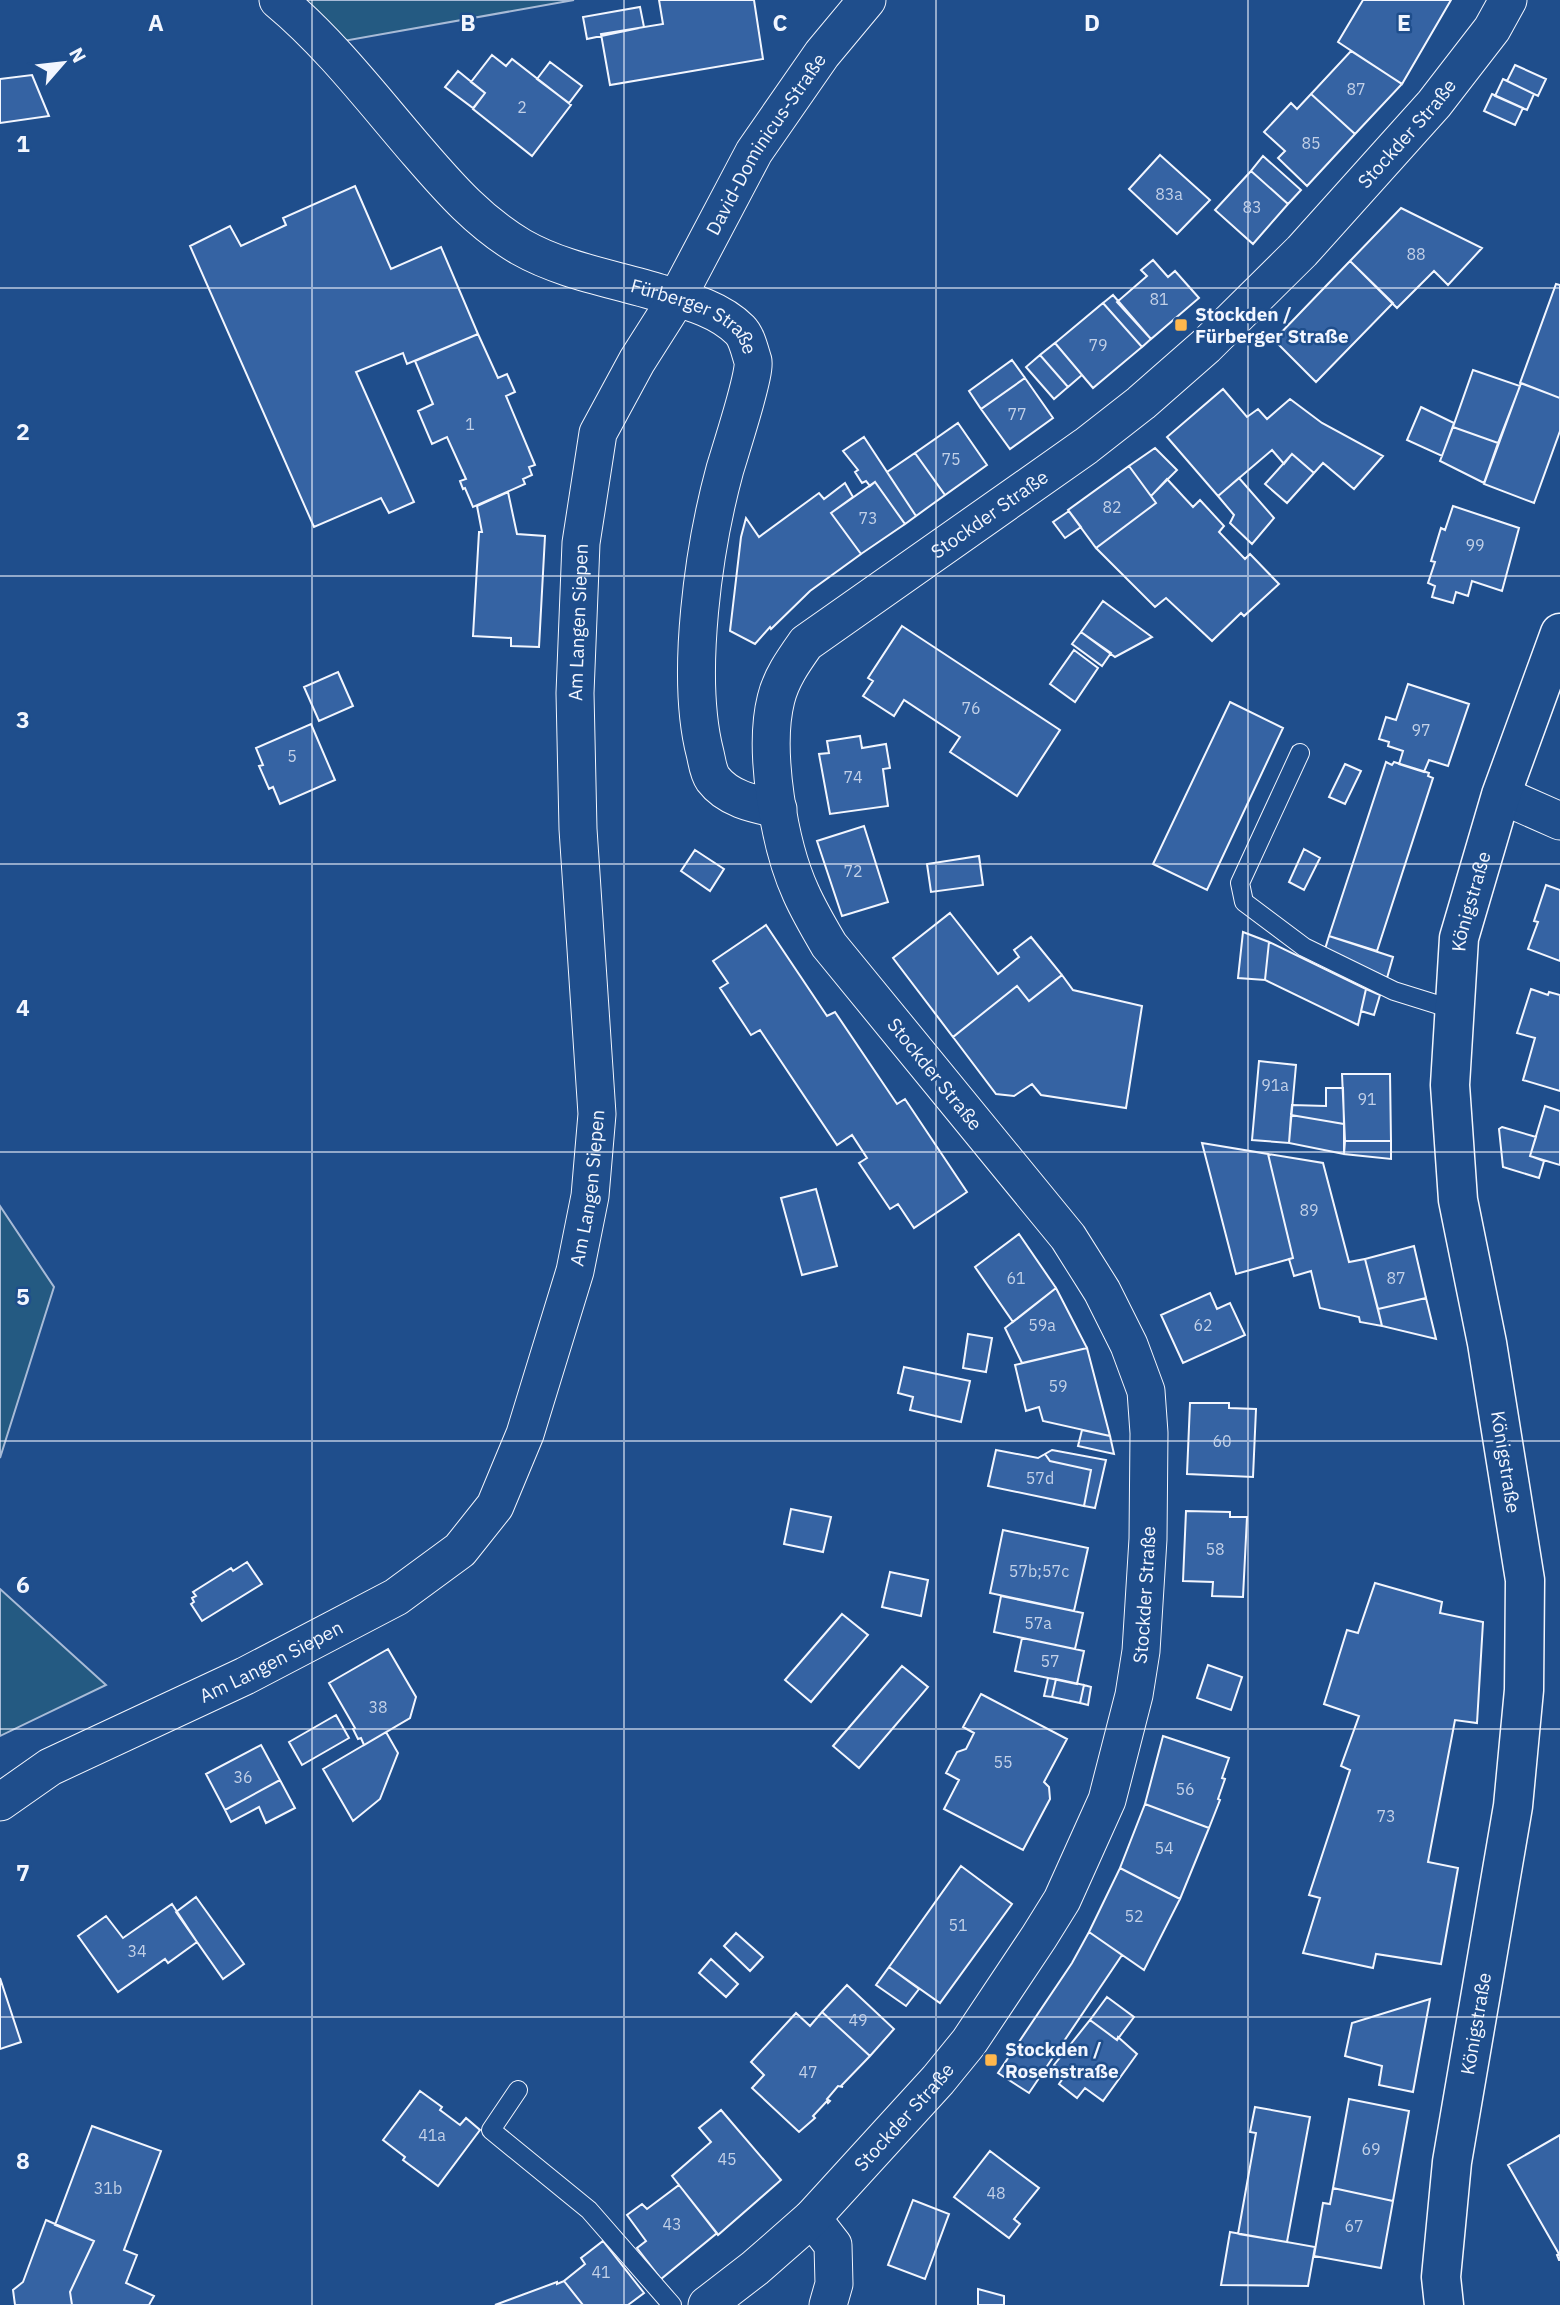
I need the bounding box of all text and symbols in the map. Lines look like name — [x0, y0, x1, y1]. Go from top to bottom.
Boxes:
text: A — [148, 7, 164, 37]
text: B — [460, 7, 476, 37]
text: C — [773, 7, 788, 37]
text: D — [1084, 7, 1100, 37]
text: E — [1397, 7, 1411, 37]
north arrow — [28, 28, 98, 98]
text: N — [64, 43, 92, 67]
street label: David-Dominicus-Straße — [700, 48, 831, 239]
street label: Stockder Straße — [1352, 74, 1461, 193]
house number: 87 — [1346, 79, 1366, 99]
house number: 2 — [517, 97, 527, 117]
text: 1 — [16, 128, 30, 158]
house number: 85 — [1301, 133, 1321, 153]
house number: 83a — [1155, 184, 1183, 204]
house number: 83 — [1242, 197, 1262, 217]
house number: 88 — [1406, 244, 1426, 264]
street label: Fürberger Straße — [628, 273, 762, 357]
house number: 81 — [1149, 289, 1169, 309]
place label: Stockden / Fürberger Straße — [1195, 302, 1349, 348]
marker: Stockden / Fürberger Straße — [1173, 317, 1189, 333]
house number: 79 — [1088, 335, 1108, 355]
house number: 77 — [1007, 404, 1027, 424]
house number: 1 — [465, 414, 475, 434]
text: 2 — [16, 416, 30, 446]
house number: 75 — [941, 449, 961, 469]
street label: Stockder Straße — [926, 464, 1053, 563]
house number: 82 — [1102, 497, 1122, 517]
house number: 73 — [858, 508, 878, 528]
house number: 99 — [1465, 535, 1485, 555]
street label: Am Langen Siepen — [563, 543, 593, 701]
house number: 76 — [961, 698, 981, 718]
text: 3 — [16, 704, 30, 734]
house number: 97 — [1411, 720, 1431, 740]
house number: 5 — [287, 746, 297, 766]
house number: 74 — [843, 767, 863, 787]
street label: Königstraße — [1446, 848, 1496, 952]
house number: 72 — [843, 861, 863, 881]
text: 4 — [16, 992, 30, 1022]
street label: Stockder Straße — [882, 1013, 988, 1135]
house number: 91a — [1261, 1075, 1289, 1095]
house number: 91 — [1357, 1089, 1377, 1109]
street label: Am Langen Siepen — [564, 1109, 609, 1268]
house number: 89 — [1299, 1200, 1319, 1220]
house number: 61 — [1006, 1268, 1026, 1288]
house number: 87 — [1386, 1268, 1406, 1288]
text: 5 — [16, 1281, 30, 1311]
house number: 59a — [1028, 1315, 1056, 1335]
house number: 62 — [1193, 1315, 1213, 1335]
house number: 59 — [1048, 1376, 1068, 1396]
street label: Königstraße — [1486, 1409, 1526, 1515]
house number: 60 — [1212, 1431, 1232, 1451]
house number: 57d — [1026, 1468, 1054, 1488]
street label: Stockder Straße — [1127, 1526, 1160, 1665]
house number: 58 — [1205, 1539, 1225, 1559]
house number: 57b;57c — [1009, 1561, 1069, 1581]
text: 6 — [16, 1569, 30, 1599]
house number: 57a — [1024, 1613, 1052, 1633]
street label: Am Langen Siepen — [195, 1615, 347, 1708]
house number: 57 — [1040, 1651, 1060, 1671]
house number: 38 — [368, 1697, 388, 1717]
house number: 55 — [993, 1752, 1013, 1772]
house number: 36 — [233, 1767, 253, 1787]
house number: 56 — [1175, 1779, 1195, 1799]
house number: 73 — [1376, 1806, 1396, 1826]
house number: 54 — [1154, 1838, 1174, 1858]
text: 7 — [16, 1857, 30, 1887]
house number: 52 — [1124, 1906, 1144, 1926]
house number: 51 — [948, 1915, 968, 1935]
house number: 34 — [127, 1941, 147, 1961]
street label: Königstraße — [1455, 1971, 1496, 2077]
house number: 49 — [848, 2010, 868, 2030]
place label: Stockden / Rosenstraße — [1005, 2037, 1119, 2083]
marker: Stockden / Rosenstraße — [983, 2052, 999, 2068]
street label: Stockder Straße — [849, 2058, 959, 2176]
house number: 47 — [798, 2062, 818, 2082]
house number: 41a — [418, 2125, 446, 2145]
house number: 69 — [1361, 2139, 1381, 2159]
text: 8 — [16, 2145, 30, 2175]
house number: 45 — [717, 2149, 737, 2169]
house number: 31b — [94, 2178, 122, 2198]
house number: 48 — [986, 2183, 1006, 2203]
house number: 43 — [662, 2214, 682, 2234]
house number: 67 — [1344, 2216, 1364, 2236]
house number: 41 — [591, 2262, 611, 2282]

